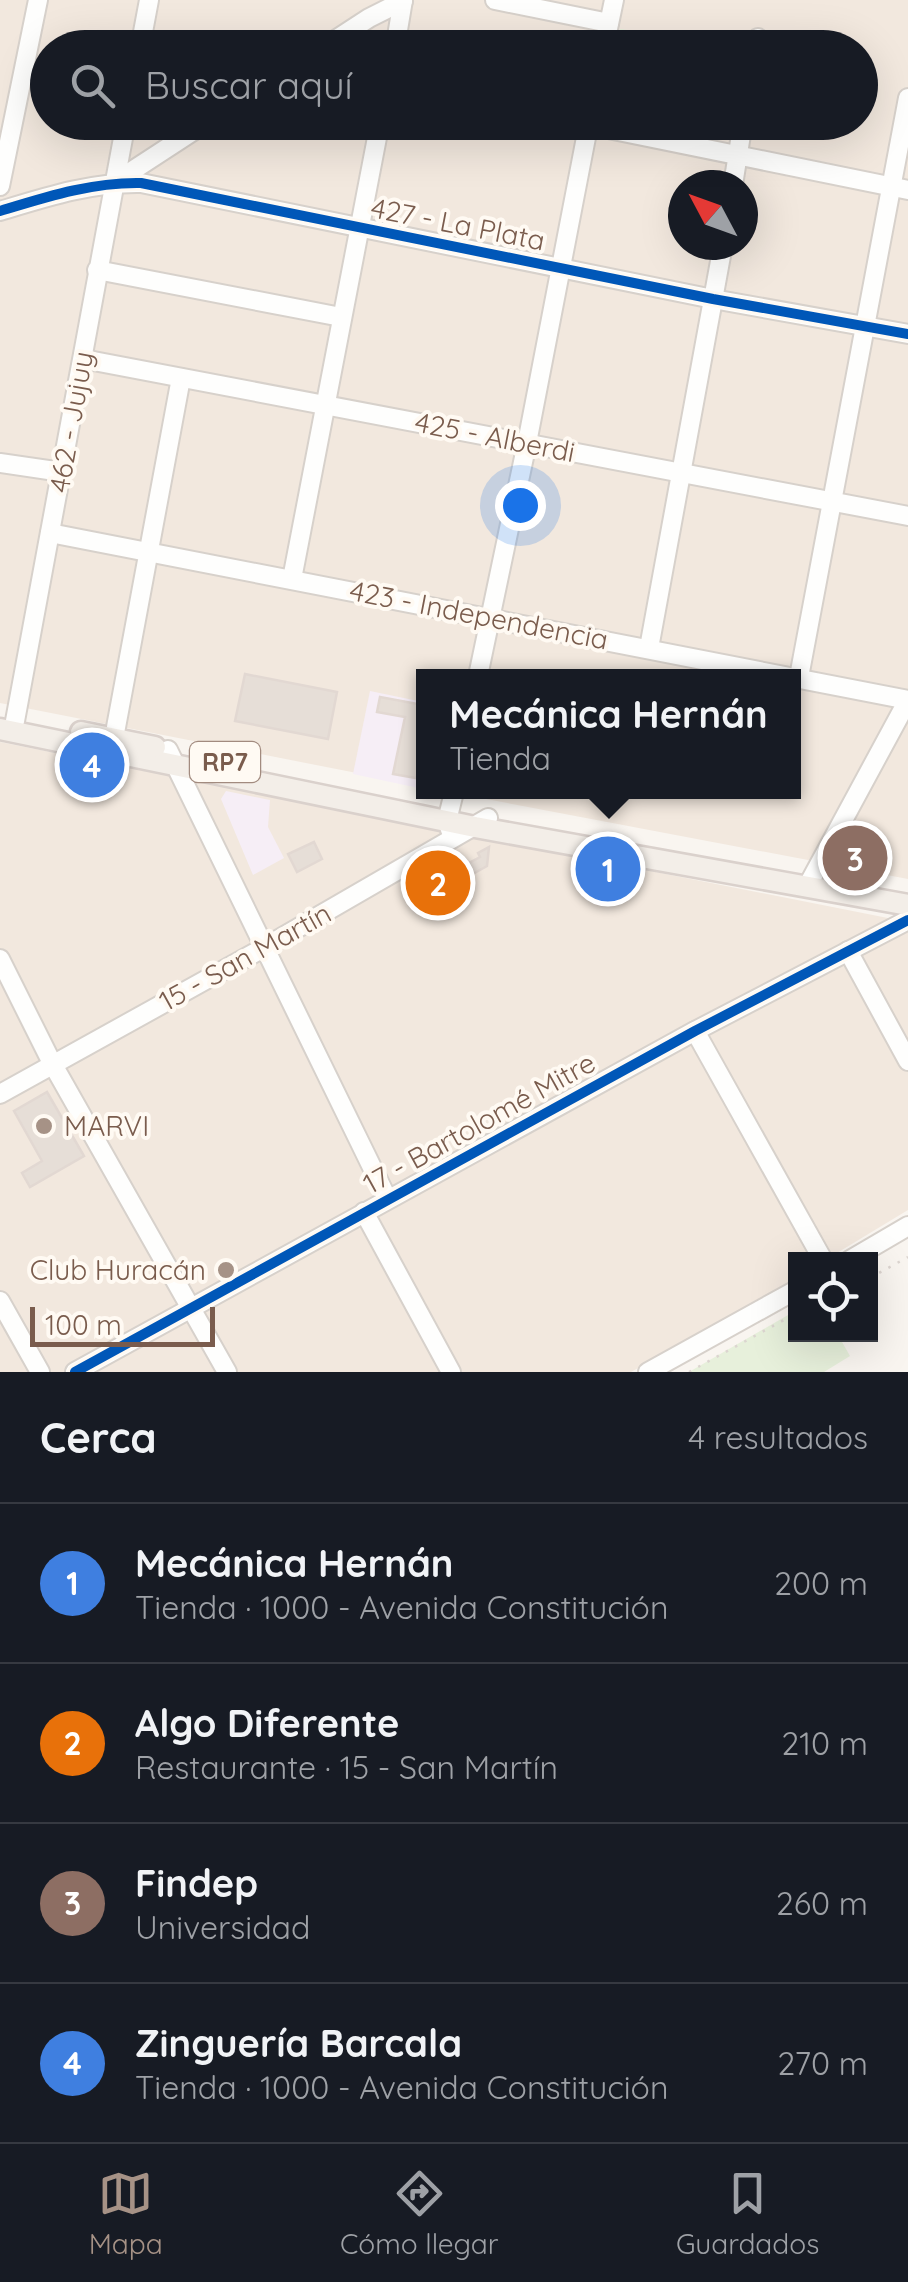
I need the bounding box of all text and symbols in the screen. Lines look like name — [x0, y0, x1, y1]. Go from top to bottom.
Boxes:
search box — [30, 30, 878, 140]
icon: search — [65, 58, 120, 113]
text: Buscar aquí — [145, 61, 353, 109]
north arrow — [668, 170, 758, 260]
street label: 427 - La Plata — [368, 190, 548, 258]
street label: 462 - Jujuy — [41, 349, 100, 495]
street label: 425 - Alberdi — [412, 404, 578, 469]
your location — [495, 480, 546, 531]
street label: 423 - Independencia — [347, 572, 611, 657]
popup — [416, 669, 801, 799]
text: Mecánica Hernán — [449, 690, 768, 738]
pin: 4 — [59, 728, 124, 802]
text: Tienda — [449, 738, 551, 778]
road number: RP7 — [190, 742, 260, 782]
pin: 3 — [822, 820, 888, 896]
pin: 1 — [576, 832, 640, 906]
pin: 2 — [406, 846, 470, 920]
street label: 15 - San Martín — [153, 895, 337, 1018]
street label: 17 - Bartolomé Mitre — [357, 1044, 601, 1201]
place label: MARVI — [64, 1108, 149, 1143]
marker: MARVI — [33, 1115, 55, 1137]
place label: Club Huracán — [30, 1252, 206, 1287]
map controls — [788, 1252, 878, 1342]
button: locate — [788, 1252, 878, 1342]
marker: Club Huracán — [215, 1259, 237, 1281]
scale bar — [30, 1302, 215, 1346]
text: 100 m — [45, 1307, 122, 1342]
text: Cerca — [40, 1411, 157, 1464]
text: 4 resultados — [688, 1417, 868, 1457]
text: Mecánica Hernán — [135, 1539, 453, 1587]
text: 1 — [66, 1563, 79, 1603]
text: 200 m — [774, 1563, 868, 1603]
text: Tienda · 1000 - Avenida Constitución — [135, 1587, 668, 1627]
text: Algo Diferente — [135, 1699, 400, 1747]
text: 2 — [63, 1723, 82, 1763]
text: 210 m — [781, 1723, 868, 1763]
text: Restaurante · 15 - San Martín — [135, 1747, 558, 1787]
text: Findep — [135, 1859, 258, 1907]
text: 3 — [64, 1883, 81, 1923]
text: 260 m — [776, 1883, 868, 1923]
text: Universidad — [135, 1907, 310, 1947]
text: Zinguería Barcala — [135, 2019, 462, 2067]
text: 4 — [63, 2043, 82, 2083]
text: 270 m — [777, 2043, 868, 2083]
text: Tienda · 1000 - Avenida Constitución — [135, 2067, 668, 2107]
tab: Mapa — [89, 2166, 163, 2261]
tab: Cómo llegar — [340, 2166, 499, 2261]
tab: Guardados — [676, 2166, 819, 2261]

